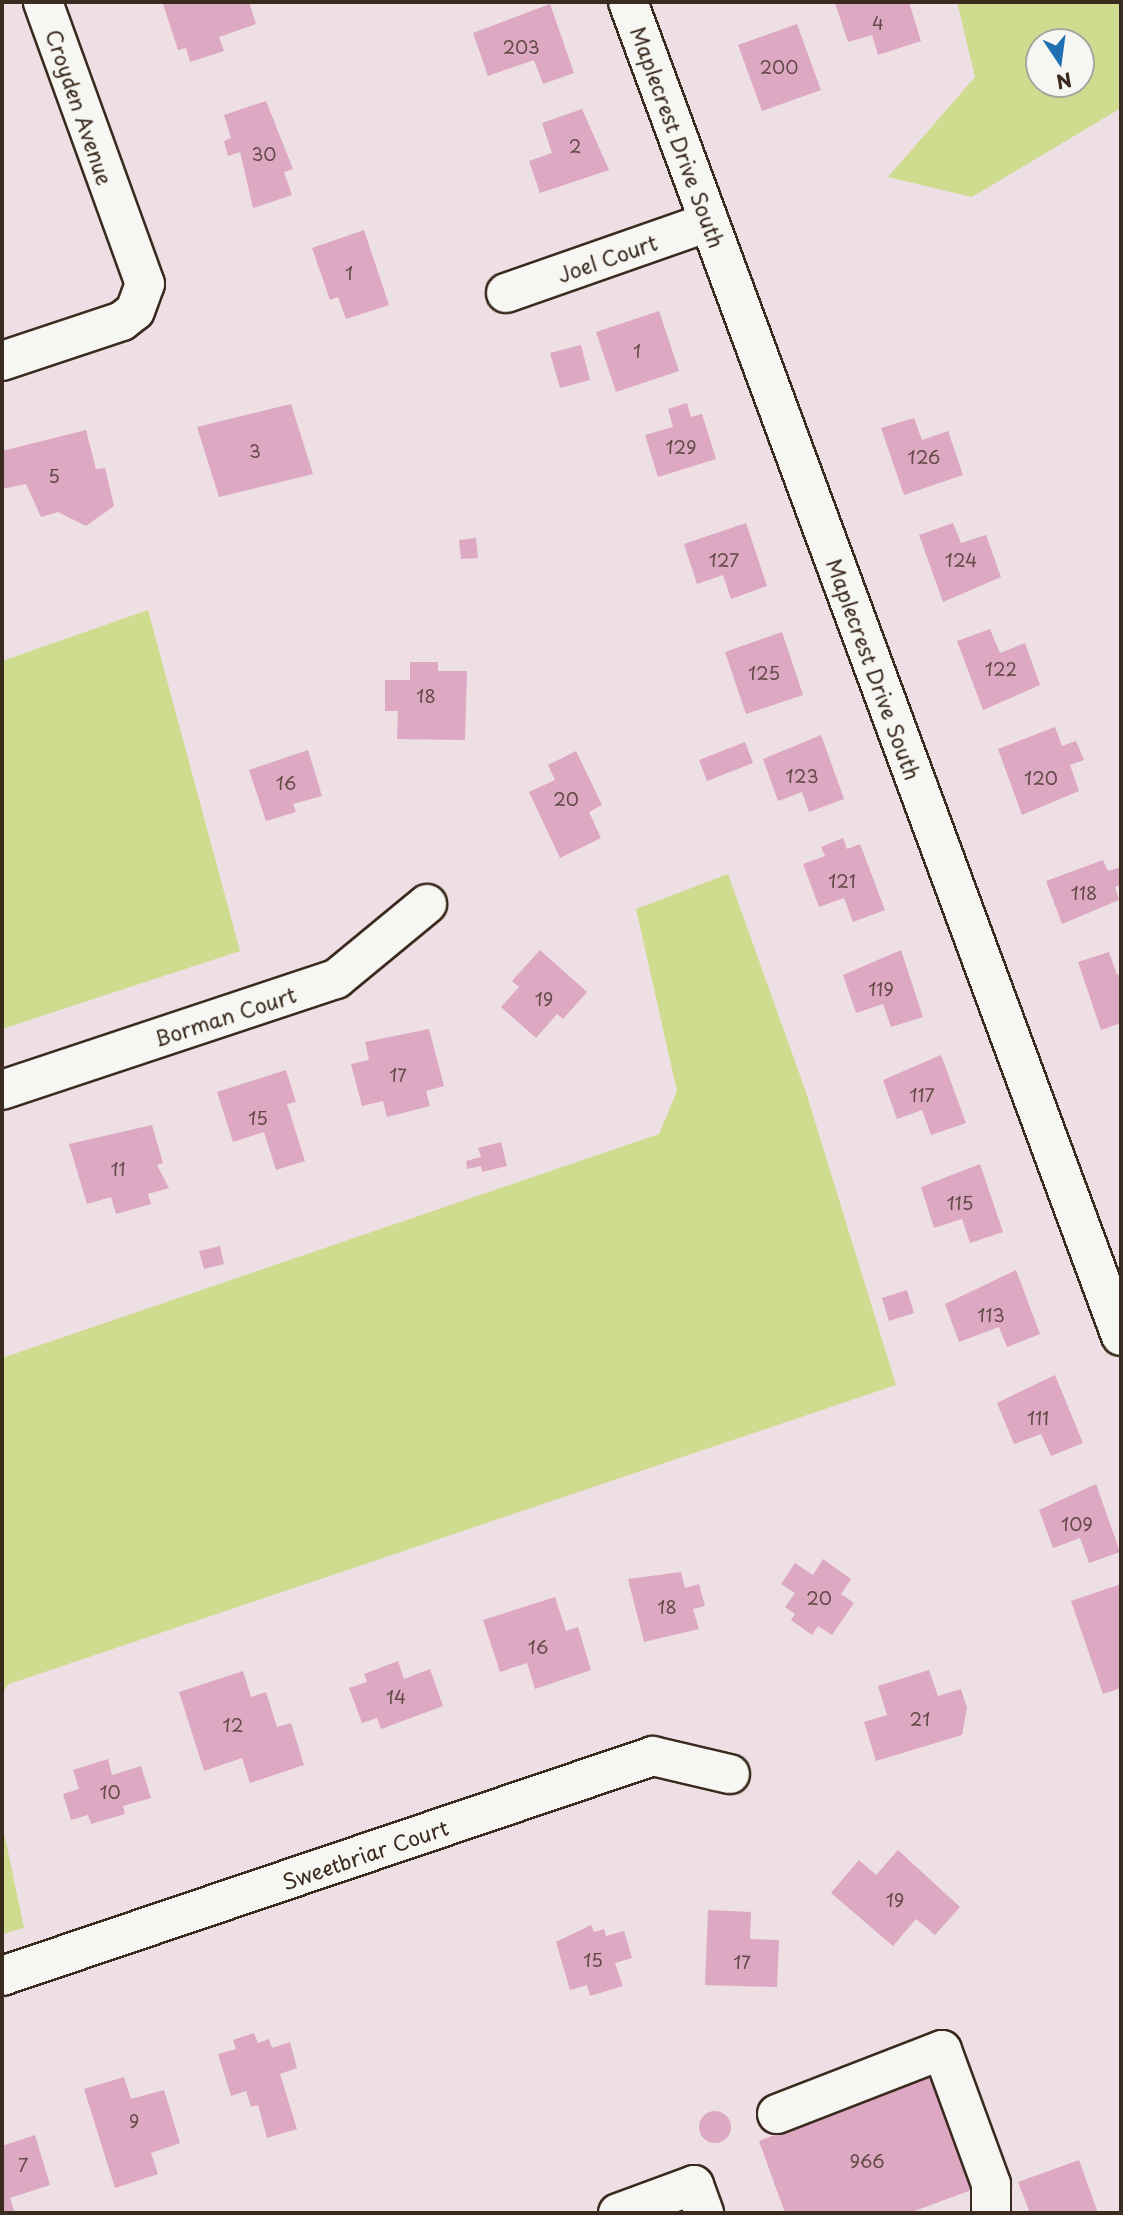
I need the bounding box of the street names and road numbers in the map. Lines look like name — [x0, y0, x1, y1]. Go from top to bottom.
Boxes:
street label: Maplecrest Drive South — [626, 22, 730, 252]
street label: Croyden Avenue — [41, 25, 119, 189]
street label: Joel Court — [553, 229, 661, 287]
street label: Maplecrest Drive South — [822, 554, 926, 784]
street label: Borman Court — [152, 981, 298, 1051]
street label: Sweetbriar Court — [279, 1814, 451, 1894]

